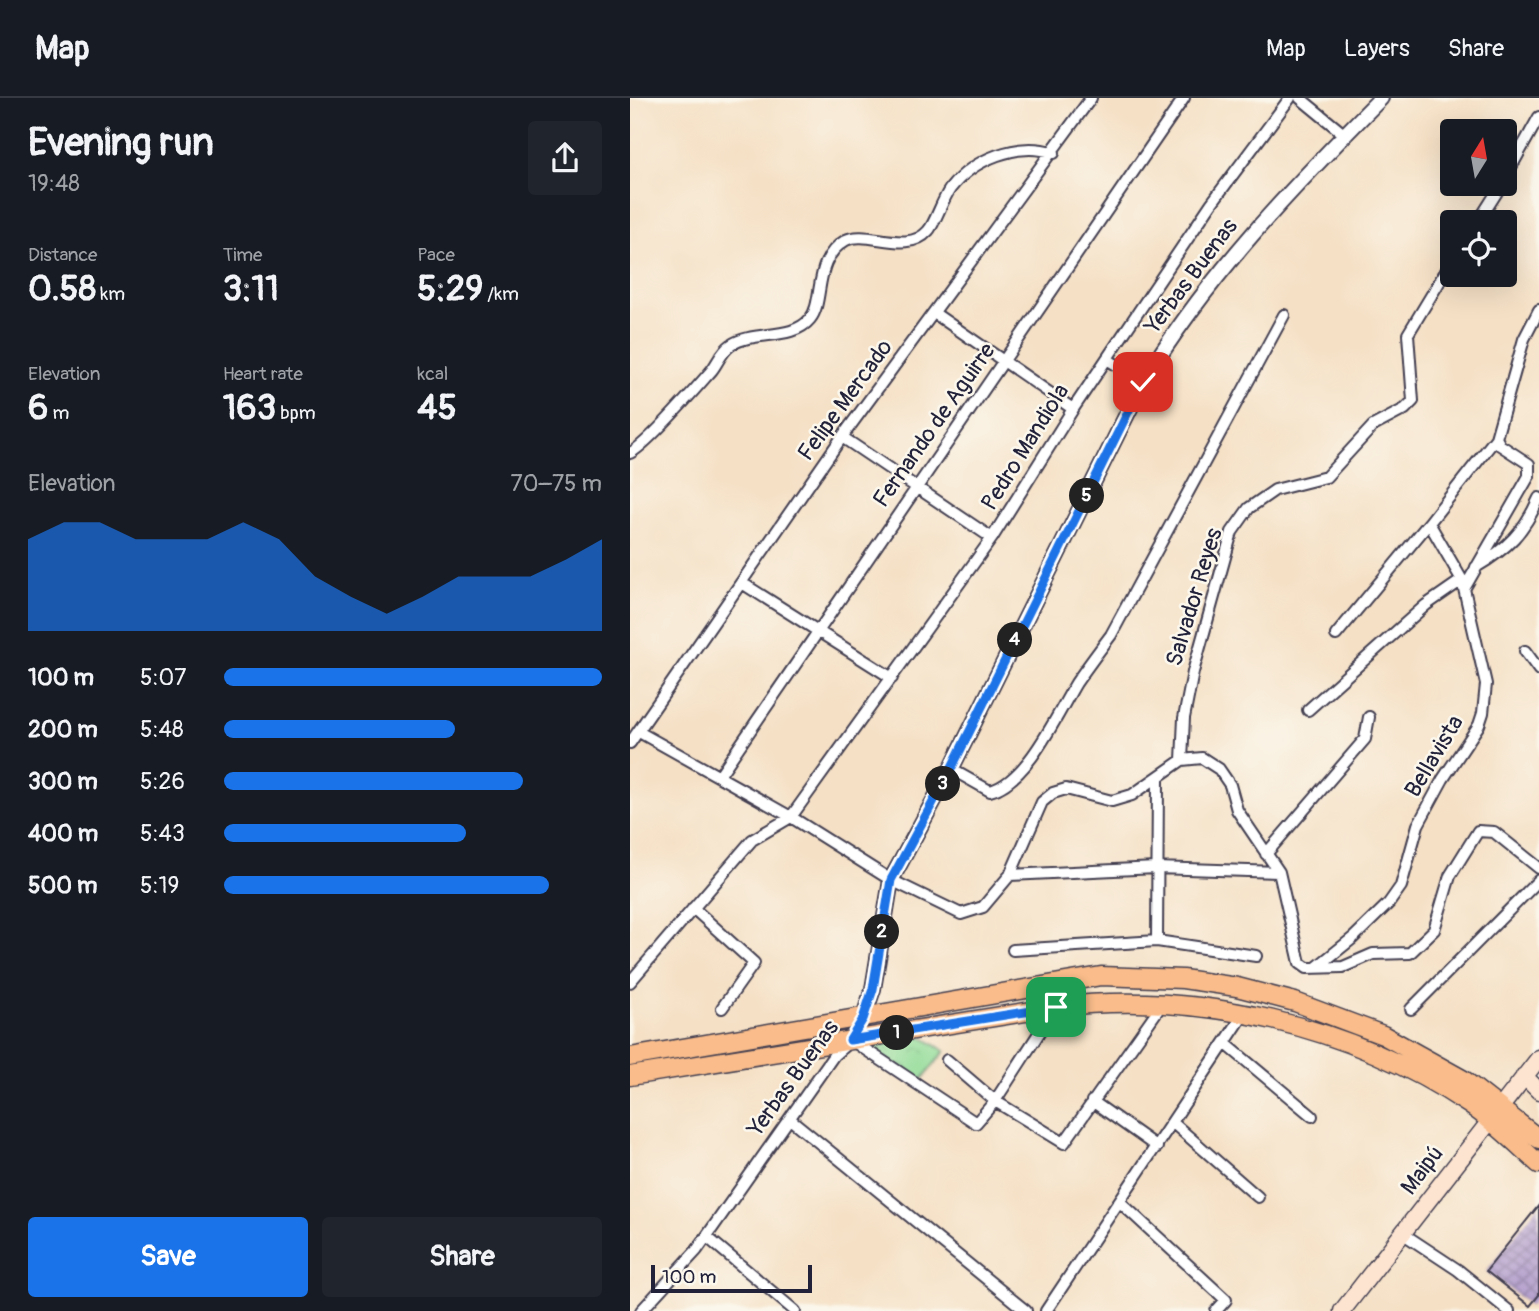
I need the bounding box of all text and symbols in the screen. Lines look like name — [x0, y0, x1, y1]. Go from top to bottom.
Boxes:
text: Map — [35, 28, 90, 69]
text: Map — [1266, 34, 1306, 63]
text: Layers — [1344, 34, 1410, 63]
text: Share — [1448, 34, 1504, 63]
text: Evening run — [28, 119, 214, 167]
north arrow — [1440, 119, 1517, 196]
map controls — [1440, 119, 1517, 287]
button: share — [528, 121, 602, 195]
text: 19:48 — [28, 169, 80, 198]
button: locate — [1440, 210, 1517, 287]
street label: Yerbas Buenas — [1138, 213, 1244, 340]
text: Distance — [28, 243, 97, 267]
text: Time — [223, 243, 262, 267]
text: Pace — [417, 243, 455, 267]
text: 0.58 — [28, 267, 96, 311]
text: 3:11 — [223, 267, 279, 311]
text: 5:29 — [417, 267, 483, 311]
text: km — [96, 282, 125, 306]
text: /km — [483, 282, 519, 306]
street label: Felipe Mercado — [791, 334, 899, 466]
street label: Fernando de Aguirre — [866, 337, 1002, 513]
pin — [1113, 352, 1173, 412]
text: Elevation — [28, 362, 100, 386]
text: Heart rate — [223, 362, 303, 386]
text: kcal — [417, 362, 448, 386]
icon: check — [1124, 363, 1162, 401]
street label: Pedro Mandiola — [975, 378, 1075, 516]
text: 6 — [28, 386, 48, 430]
text: 163 — [223, 386, 276, 430]
text: 45 — [417, 386, 457, 430]
text: m — [48, 401, 69, 425]
text: bpm — [276, 401, 316, 425]
text: Elevation — [28, 469, 116, 498]
text: 70–75 m — [511, 469, 602, 498]
pin: 5 — [1070, 478, 1105, 514]
text: 5 — [1081, 483, 1092, 507]
street label: Salvador Reyes — [1159, 524, 1229, 670]
pin: 4 — [998, 622, 1032, 658]
text: 4 — [1009, 627, 1020, 651]
text: 100 m — [28, 663, 94, 692]
text: 5:07 — [140, 663, 186, 692]
street label: Bellavista — [1398, 710, 1470, 802]
text: 200 m — [28, 715, 98, 744]
text: 5:48 — [140, 715, 184, 744]
pin: 3 — [926, 766, 960, 802]
text: 300 m — [28, 767, 98, 796]
text: 5:26 — [140, 767, 185, 796]
text: 3 — [937, 771, 948, 795]
text: 400 m — [28, 819, 98, 848]
text: 5:43 — [140, 819, 185, 848]
text: 500 m — [28, 871, 97, 900]
text: 5:19 — [140, 871, 179, 900]
pin: 2 — [864, 914, 900, 950]
text: 2 — [876, 919, 887, 943]
pin — [1026, 977, 1086, 1037]
icon: arrive — [1037, 988, 1075, 1026]
street label: Yerbas Buenas — [740, 1014, 845, 1143]
pin: 1 — [880, 1016, 914, 1051]
text: 1 — [893, 1020, 900, 1044]
street label: Maipú — [1394, 1140, 1450, 1200]
button: Save — [28, 1217, 308, 1297]
button: Share — [322, 1217, 602, 1297]
scale bar — [651, 1262, 812, 1294]
text: 100 m — [662, 1265, 716, 1289]

